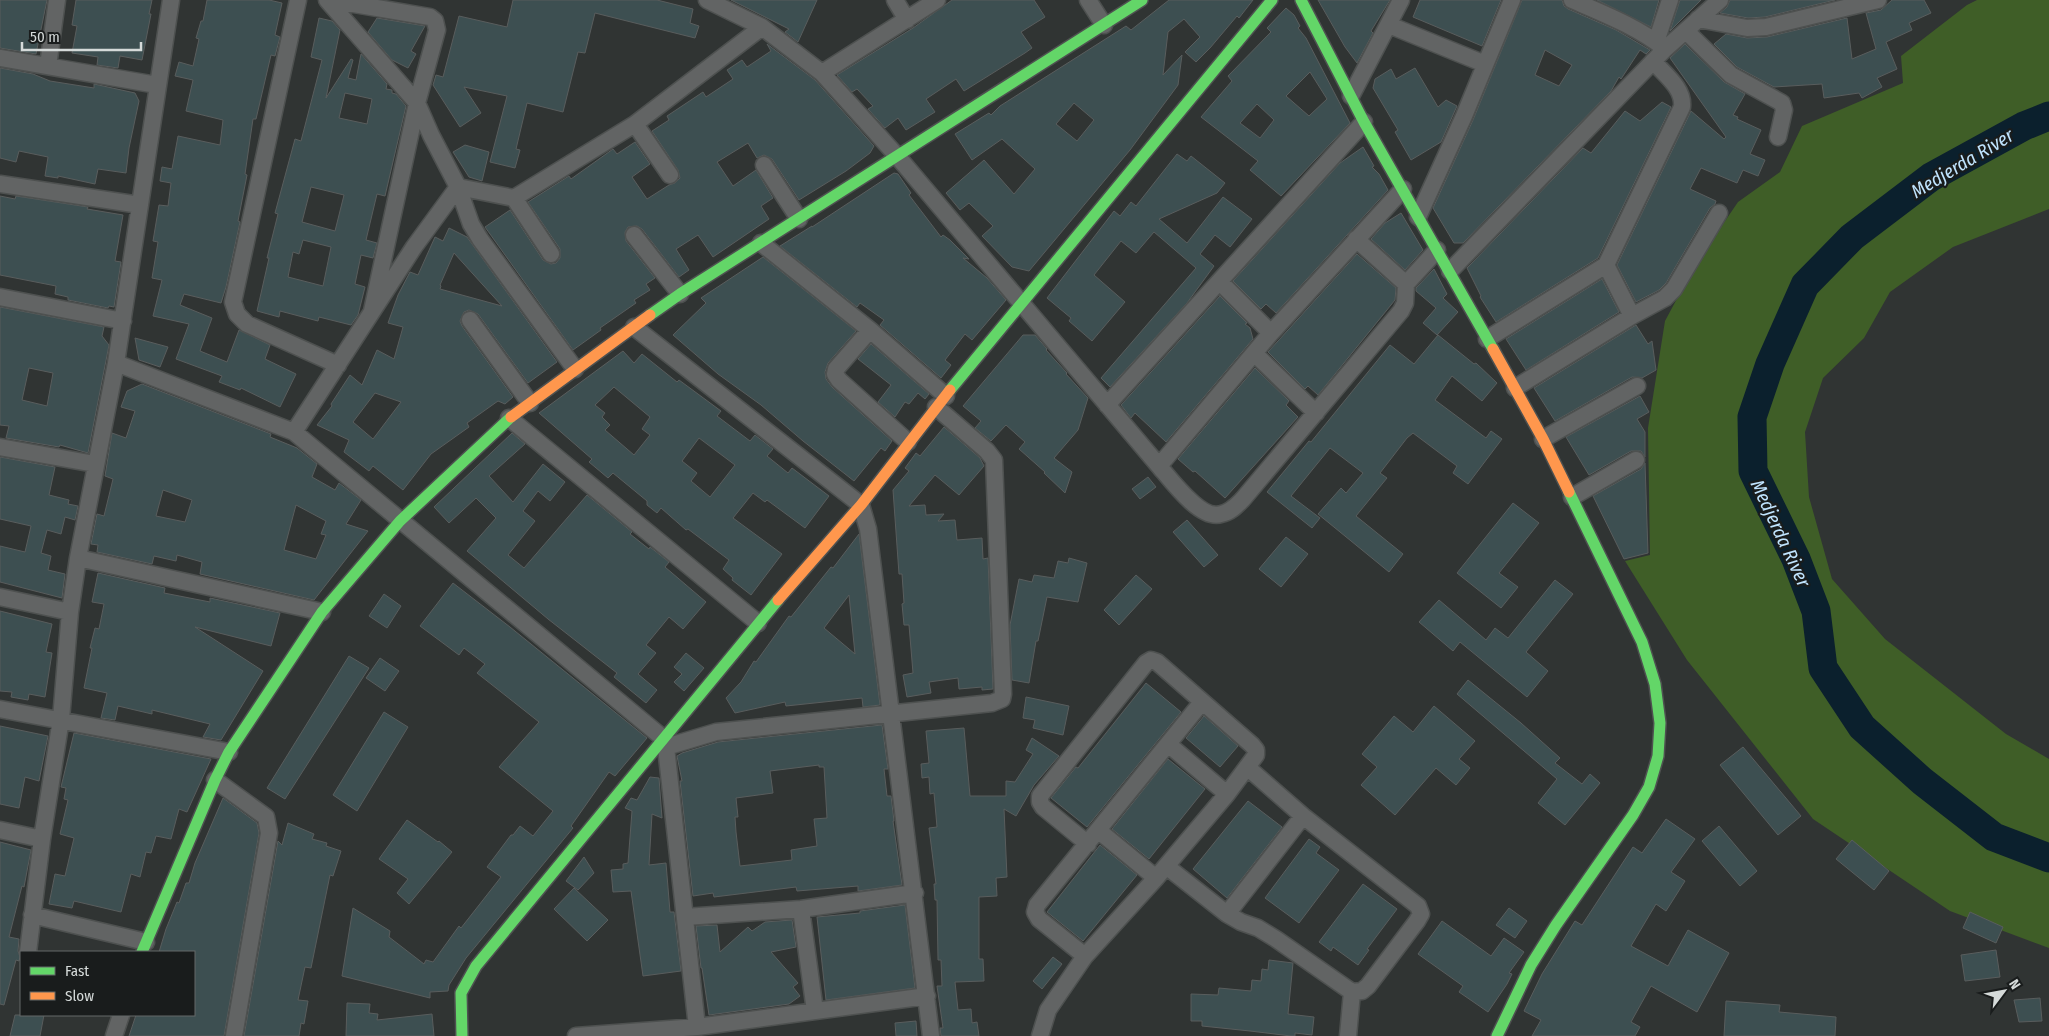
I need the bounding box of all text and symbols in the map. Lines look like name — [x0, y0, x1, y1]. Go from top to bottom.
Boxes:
scale bar — [22, 20, 141, 52]
text: 50 m — [30, 28, 60, 46]
water label: Medjerda River — [1907, 123, 2019, 203]
water label: Medjerda River — [1746, 476, 1816, 592]
legend — [20, 951, 195, 1016]
text: Fast — [65, 962, 89, 980]
north arrow — [1979, 966, 2029, 1016]
text: N — [2005, 976, 2024, 992]
text: Slow — [65, 987, 94, 1005]

